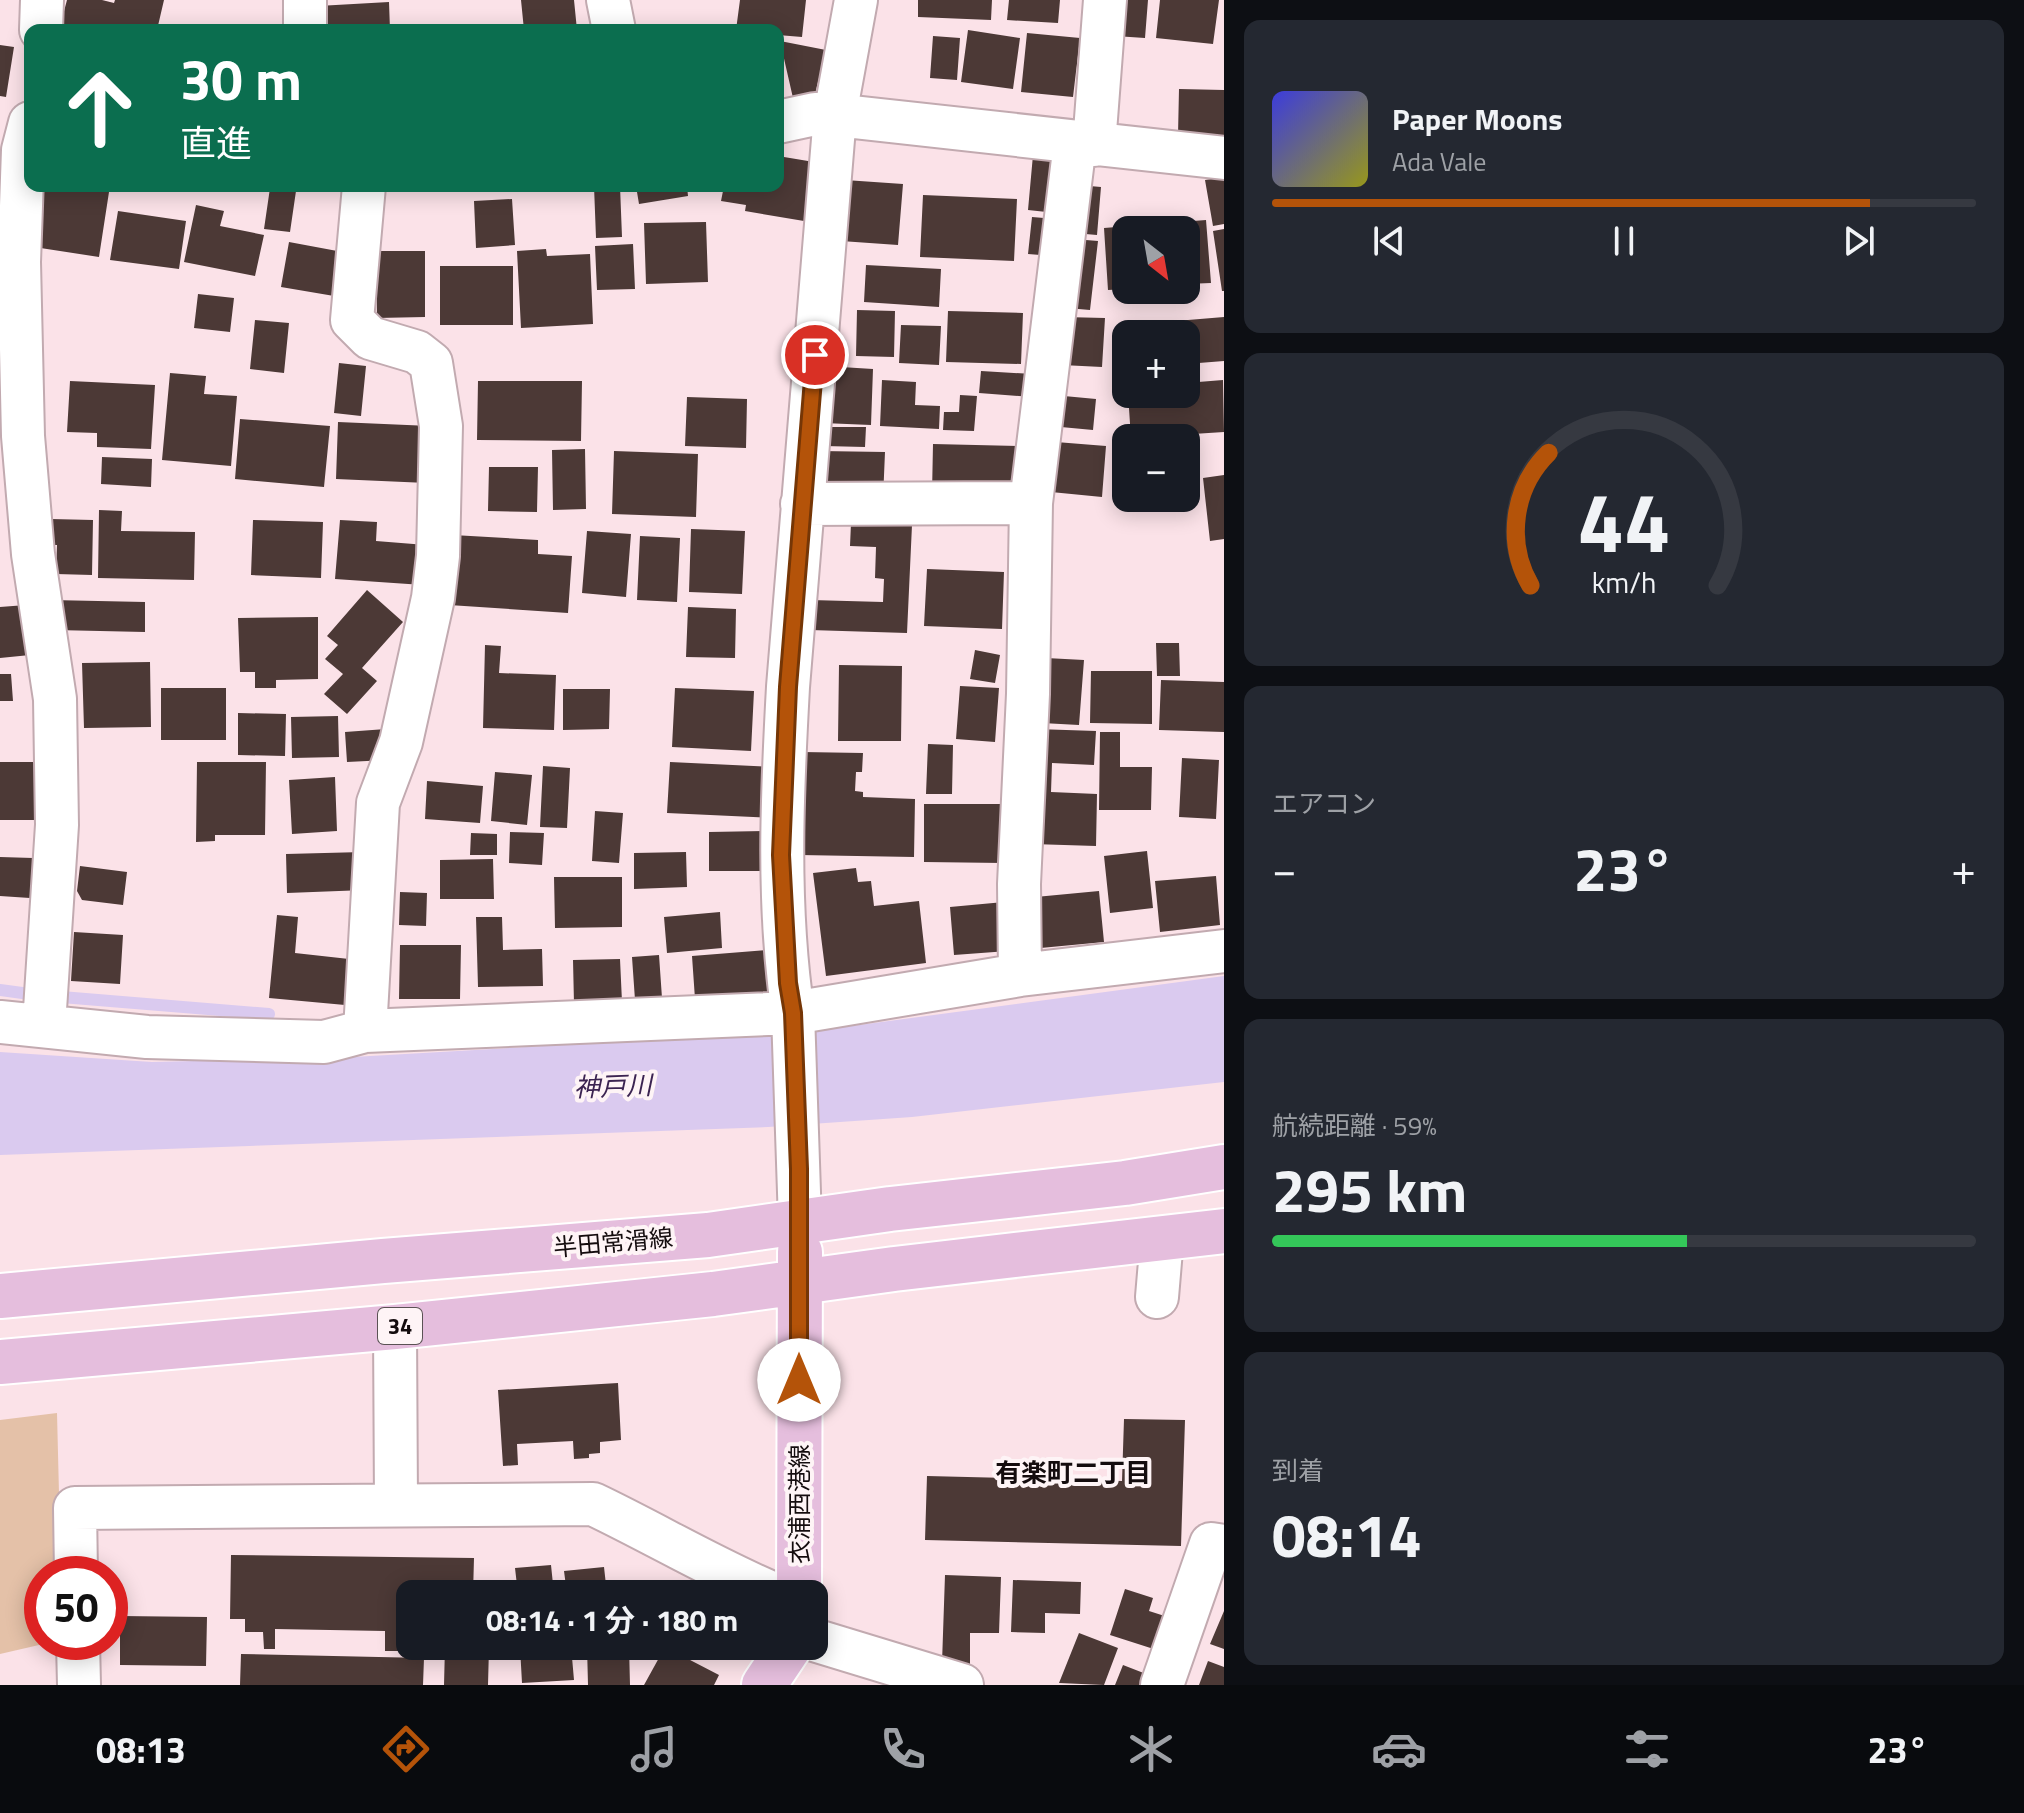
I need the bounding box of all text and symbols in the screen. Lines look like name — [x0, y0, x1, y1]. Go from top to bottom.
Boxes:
text: 30 m — [180, 37, 302, 122]
icon: ahead — [48, 56, 152, 160]
text: Paper Moons — [1392, 96, 1562, 142]
text: 直進 — [180, 115, 252, 170]
text: Ada Vale — [1392, 142, 1486, 181]
north arrow — [1112, 216, 1200, 304]
map controls — [1112, 216, 1200, 512]
icon: previous — [1367, 219, 1411, 263]
icon: pause — [1602, 219, 1646, 263]
icon: next — [1837, 219, 1881, 263]
button: + — [1112, 320, 1200, 408]
pin — [781, 321, 849, 389]
icon: arrive — [793, 333, 837, 377]
button: − — [1112, 424, 1200, 512]
text: 44 — [1577, 457, 1671, 583]
text: km/h — [1592, 561, 1656, 604]
text: エアコン — [1272, 784, 1376, 823]
text: 23° — [1574, 823, 1674, 914]
text: − — [1272, 835, 1297, 902]
text: + — [1951, 835, 1976, 902]
water label: 神戸川 — [573, 1065, 656, 1107]
text: 航続距離 · 59% — [1272, 1106, 1437, 1145]
text: 295 km — [1272, 1144, 1467, 1235]
street label: 半田常滑線 — [552, 1219, 674, 1265]
road number: 34 — [378, 1308, 422, 1344]
position arrow — [757, 1338, 841, 1422]
street label: 衣浦西港線 — [781, 1444, 817, 1564]
text: 到着 — [1272, 1451, 1324, 1490]
district label: 有楽町二丁目 — [995, 1453, 1151, 1492]
text: 08:14 — [1272, 1489, 1422, 1580]
speed limit sign: 50 — [24, 1556, 128, 1660]
text: 08:14 · 1 分 · 180 m — [486, 1597, 738, 1643]
icon: directions — [378, 1721, 434, 1777]
icon: music — [626, 1721, 682, 1777]
icon: phone — [875, 1721, 931, 1777]
icon: climate — [1123, 1721, 1179, 1777]
icon: car — [1371, 1721, 1427, 1777]
icon: filters — [1619, 1721, 1675, 1777]
text: 08:13 — [96, 1722, 186, 1777]
text: 23° — [1867, 1722, 1928, 1777]

